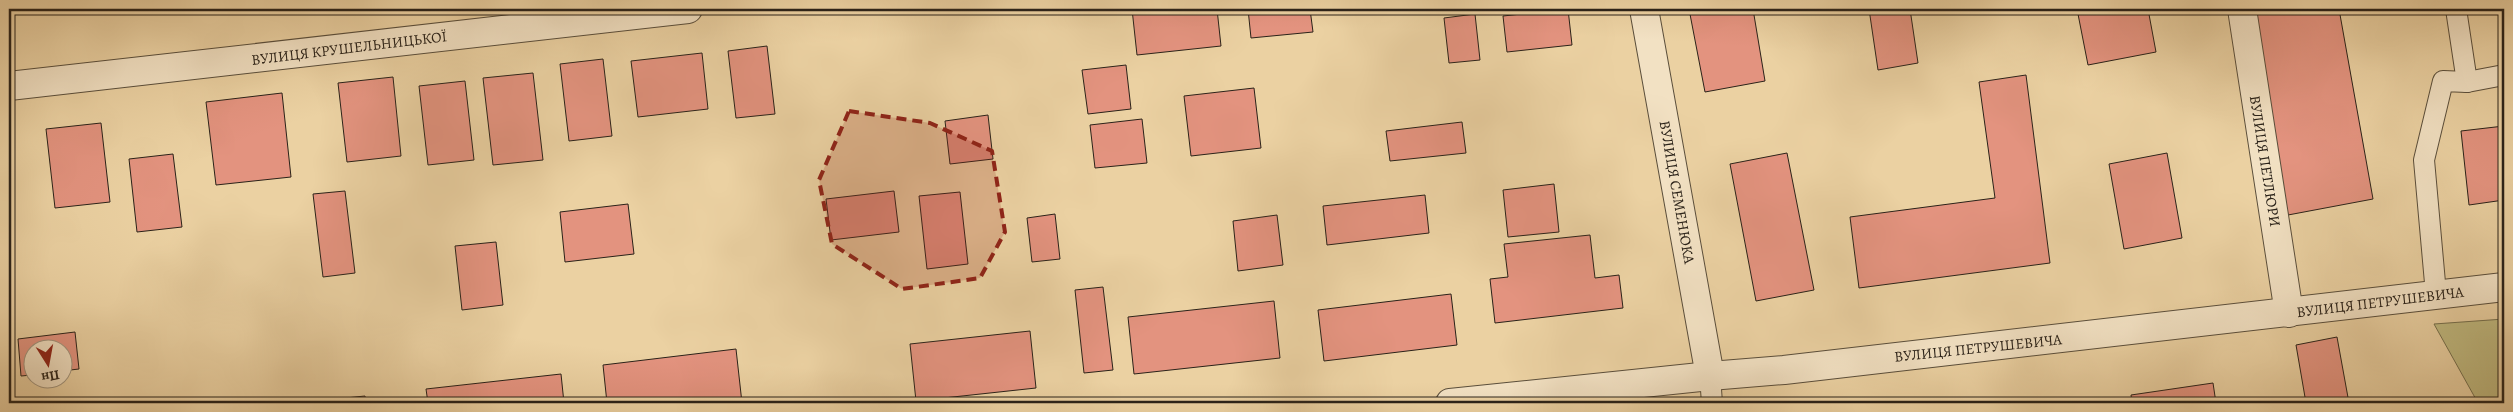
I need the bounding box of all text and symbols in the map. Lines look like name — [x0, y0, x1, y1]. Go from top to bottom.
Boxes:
street label: ВУЛИЦЯ КРУШЕЛЬНИЦЬКОЇ — [250, 26, 448, 70]
street label: ВУЛИЦЯ ПЕТЛЮРИ — [2245, 94, 2285, 228]
street label: ВУЛИЦЯ СЕМЕНЮКА — [1655, 119, 1699, 265]
street label: ВУЛИЦЯ ПЕТРУШЕВИЧА — [2295, 282, 2465, 322]
street label: ВУЛИЦЯ ПЕТРУШЕВИЧА — [1893, 329, 2063, 367]
north arrow — [22, 340, 72, 390]
text: Пн — [40, 365, 61, 387]

